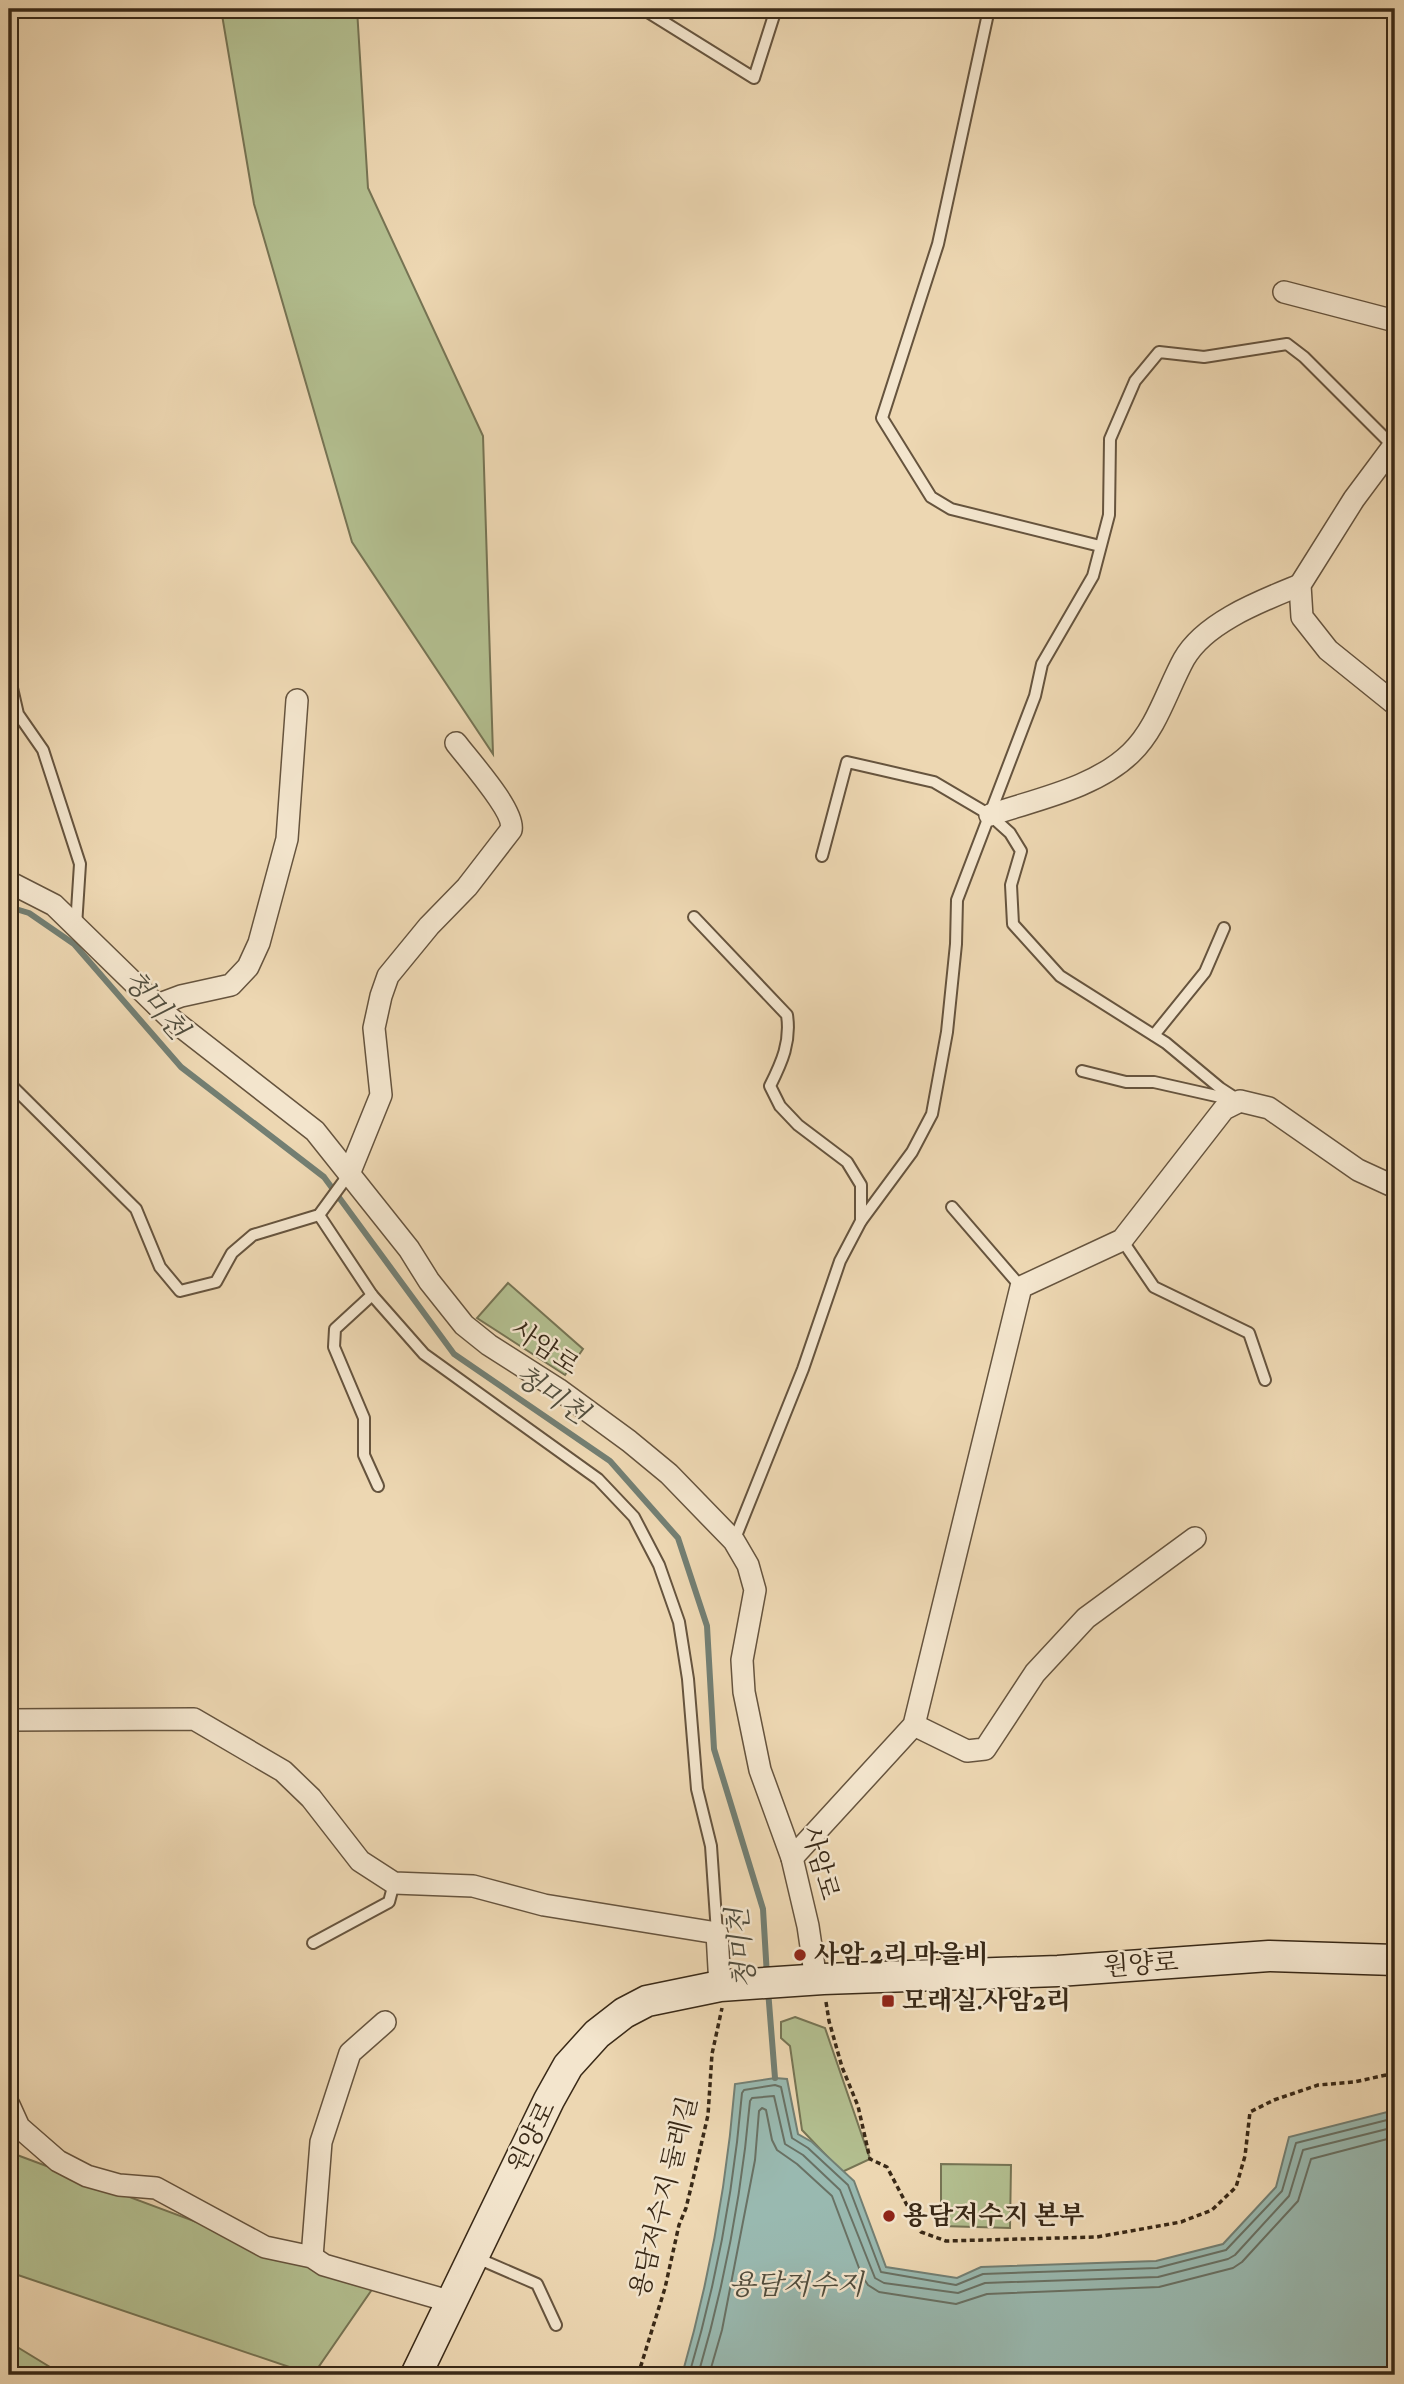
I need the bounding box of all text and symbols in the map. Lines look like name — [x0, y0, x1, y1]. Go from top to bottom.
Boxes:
water label: 청미천 — [115, 963, 196, 1049]
street label: 사암로 — [505, 1314, 585, 1382]
water label: 청미천 — [508, 1358, 596, 1433]
street label: 사암로 — [794, 1822, 846, 1904]
water label: 청미천 — [720, 1904, 764, 1990]
place label: 사암 2리 마을비 — [814, 1939, 989, 1971]
street label: 원양로 — [1102, 1946, 1180, 1984]
marker: 사암 2리 마을비 — [792, 1947, 808, 1963]
place label: 모래실.사암2리 — [902, 1985, 1071, 2017]
marker: 모래실.사암2리 — [880, 1993, 896, 2009]
street label: 용담저수지 둘레길 — [624, 2093, 704, 2301]
street label: 원양로 — [501, 2096, 563, 2178]
place label: 용담저수지 본부 — [903, 2200, 1084, 2232]
marker: 용담저수지 본부 — [881, 2208, 897, 2224]
water label: 용담저수지 — [728, 2268, 866, 2303]

